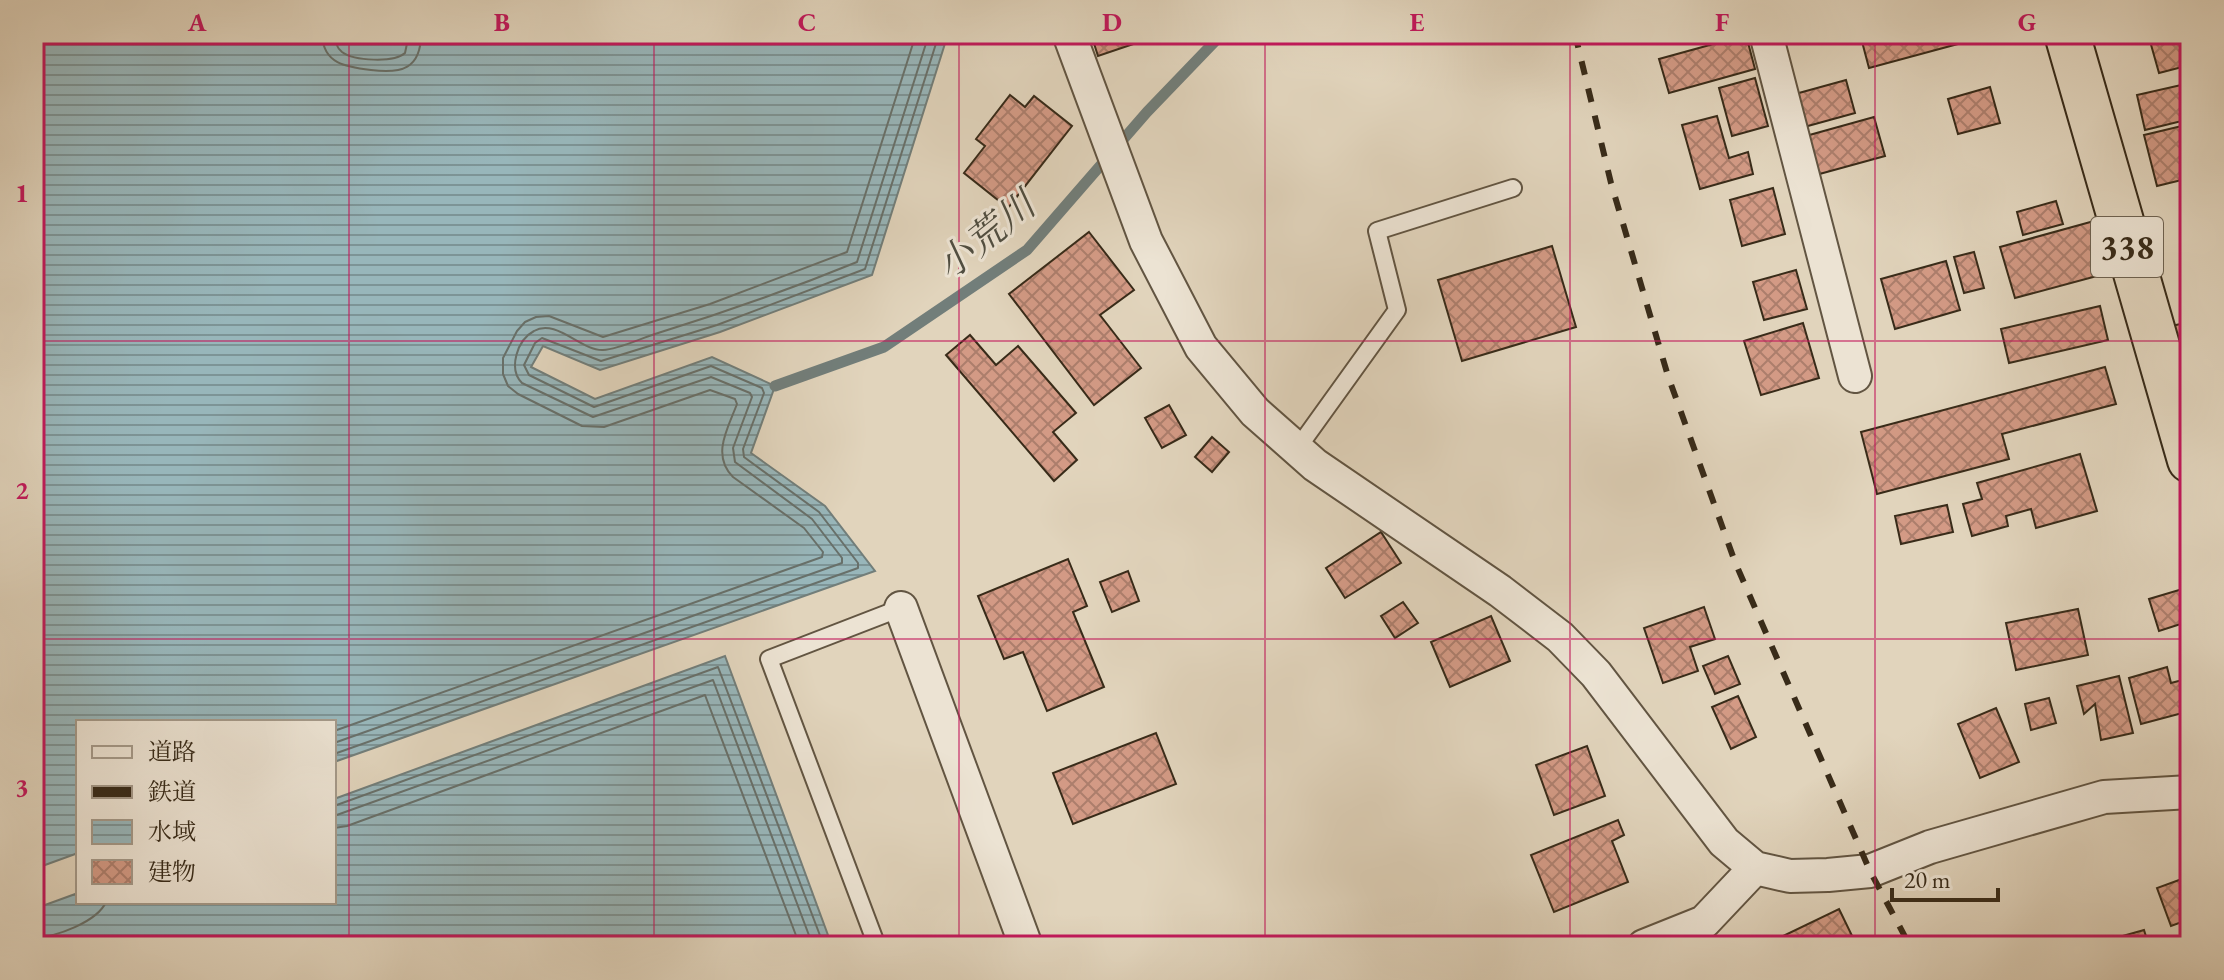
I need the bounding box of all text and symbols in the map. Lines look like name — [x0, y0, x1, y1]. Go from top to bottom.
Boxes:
text: A — [187, 5, 207, 39]
text: B — [494, 5, 510, 39]
text: C — [798, 5, 816, 39]
text: D — [1102, 5, 1122, 39]
text: E — [1410, 5, 1425, 39]
text: F — [1715, 5, 1729, 39]
text: G — [2018, 5, 2037, 39]
text: 1 — [15, 176, 29, 210]
water label: 小荒川 — [925, 178, 1048, 290]
road number: 338 — [2091, 217, 2163, 277]
text: 2 — [15, 473, 29, 507]
legend — [76, 720, 336, 904]
text: 道路 — [148, 736, 196, 767]
text: 3 — [15, 770, 29, 804]
text: 鉄道 — [148, 776, 196, 807]
text: 水域 — [148, 816, 196, 847]
scale bar — [1892, 852, 1998, 902]
text: 建物 — [148, 856, 196, 887]
text: 20 m — [1904, 864, 1951, 895]

